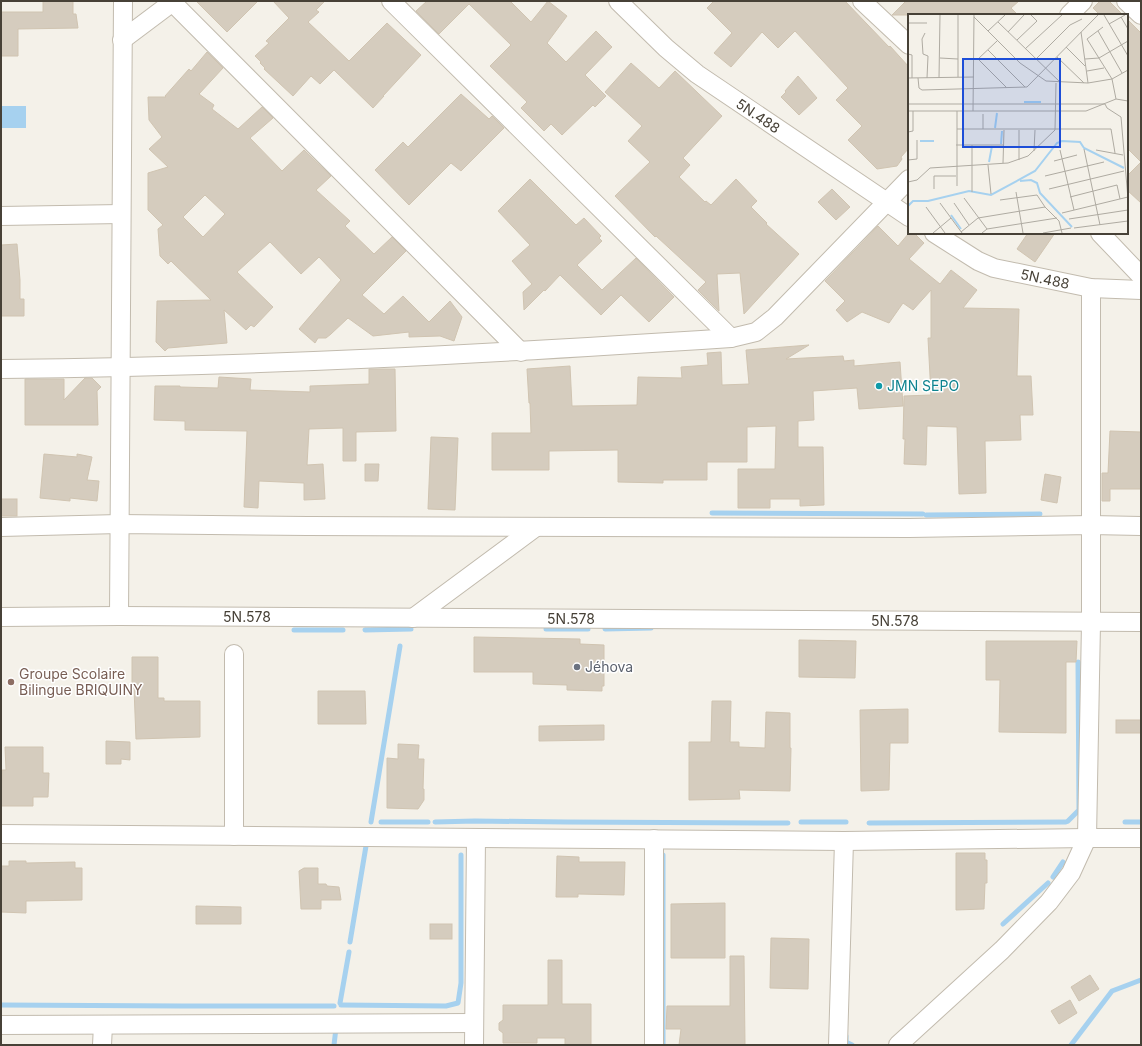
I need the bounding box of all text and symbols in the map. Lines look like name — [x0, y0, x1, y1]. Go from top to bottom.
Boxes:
inset map — [908, 14, 1128, 234]
street label: 5N.488 — [733, 95, 784, 136]
street label: 5N.488 — [1019, 265, 1071, 292]
place label: JMN SEPO — [887, 377, 959, 394]
marker: JMN SEPO — [874, 381, 884, 391]
street label: 5N.578 — [223, 608, 271, 625]
street label: 5N.578 — [547, 610, 595, 627]
street label: 5N.578 — [871, 612, 919, 629]
place label: Jéhova — [585, 658, 633, 675]
marker: Jéhova — [572, 662, 582, 672]
place label: Groupe Scolaire Bilingue BRIQUINY — [19, 665, 143, 698]
marker: Groupe Scolaire Bilingue BRIQUINY — [6, 677, 16, 687]

